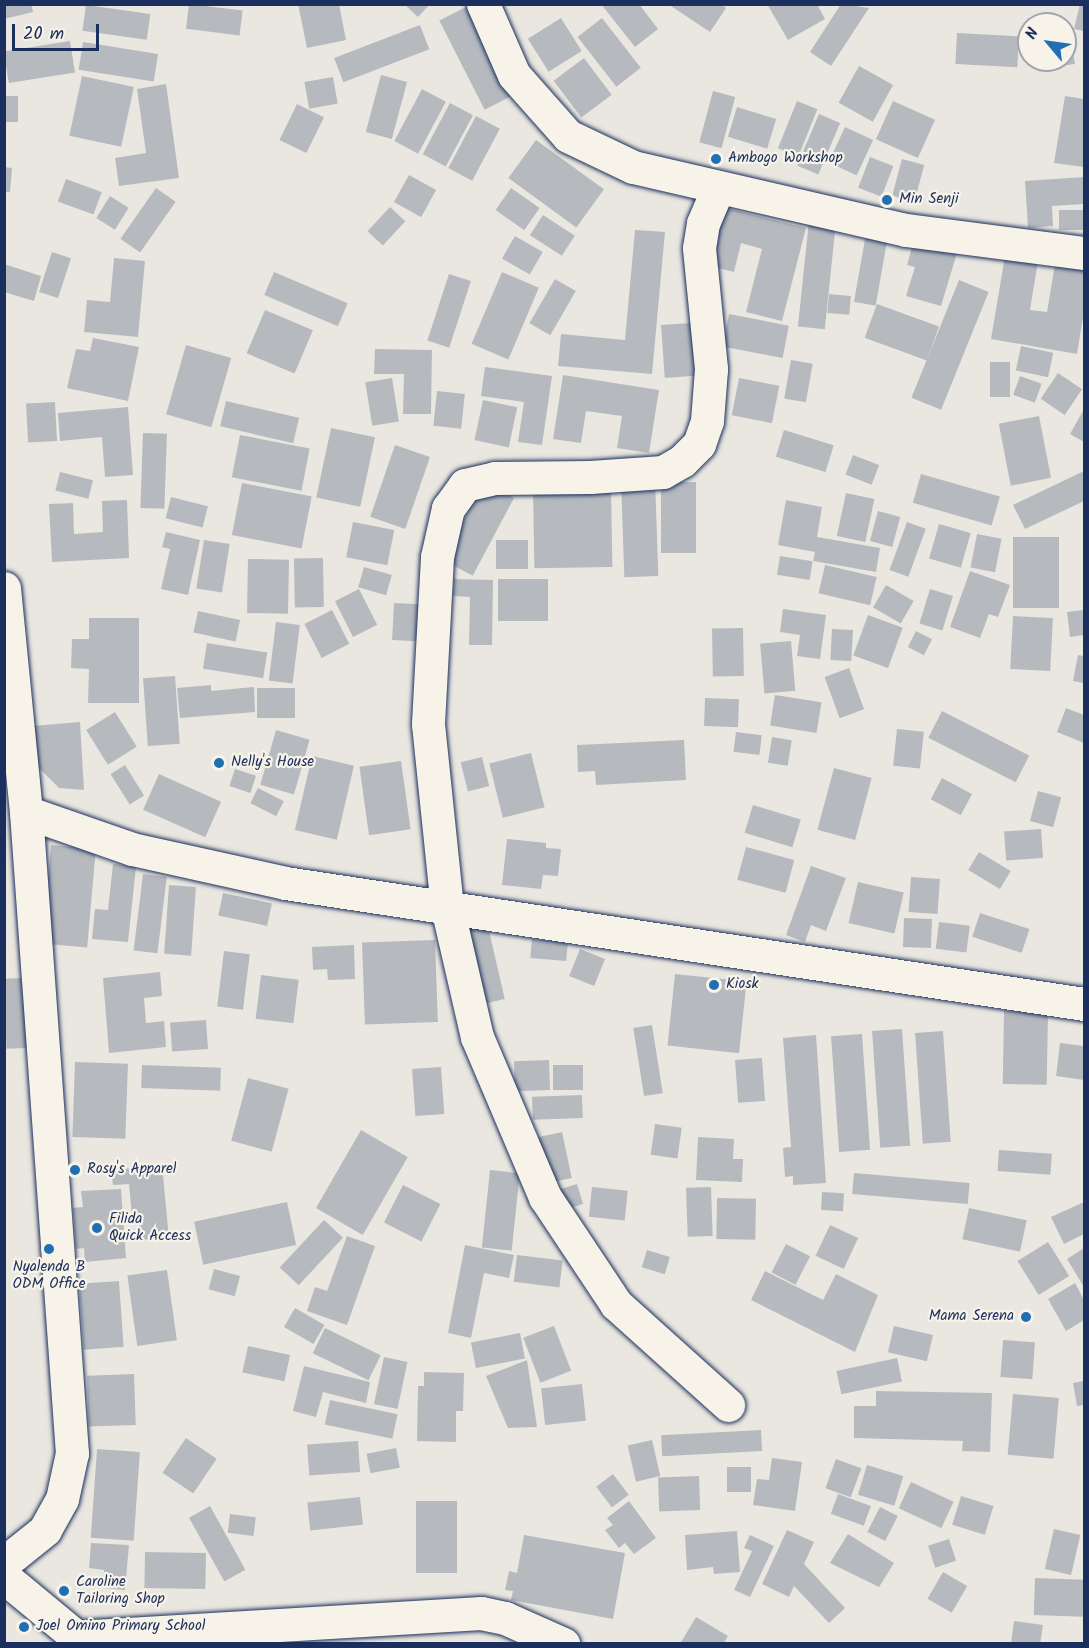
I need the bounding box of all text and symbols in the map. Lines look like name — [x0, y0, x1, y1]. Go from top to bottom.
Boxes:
scale bar — [15, 12, 102, 50]
north arrow — [1017, 12, 1077, 72]
text: 20 m — [23, 20, 64, 49]
text: N — [1019, 24, 1046, 44]
place label: Ambogo Workshop — [728, 150, 843, 168]
marker: Ambogo Workshop — [709, 152, 723, 166]
place label: Min Senji — [899, 191, 959, 209]
marker: Min Senji — [880, 193, 894, 207]
place label: Nelly's House — [231, 754, 314, 772]
marker: Nelly's House — [212, 756, 226, 770]
place label: Kiosk — [726, 976, 759, 994]
marker: Kiosk — [707, 978, 721, 992]
place label: Rosy's Apparel — [87, 1161, 176, 1179]
marker: Rosy's Apparel — [68, 1163, 82, 1177]
place label: Filida Quick Access — [109, 1210, 191, 1245]
marker: Filida Quick Access — [90, 1221, 104, 1235]
marker: Nyalenda B ODM Office — [42, 1242, 56, 1256]
place label: Nyalenda B ODM Office — [13, 1258, 85, 1293]
place label: Mama Serena — [929, 1308, 1014, 1326]
marker: Mama Serena — [1019, 1310, 1033, 1324]
place label: Caroline Tailoring Shop — [76, 1573, 165, 1608]
marker: Caroline Tailoring Shop — [57, 1584, 71, 1598]
place label: Joel Omino Primary School — [36, 1618, 205, 1636]
marker: Joel Omino Primary School — [17, 1620, 31, 1634]

